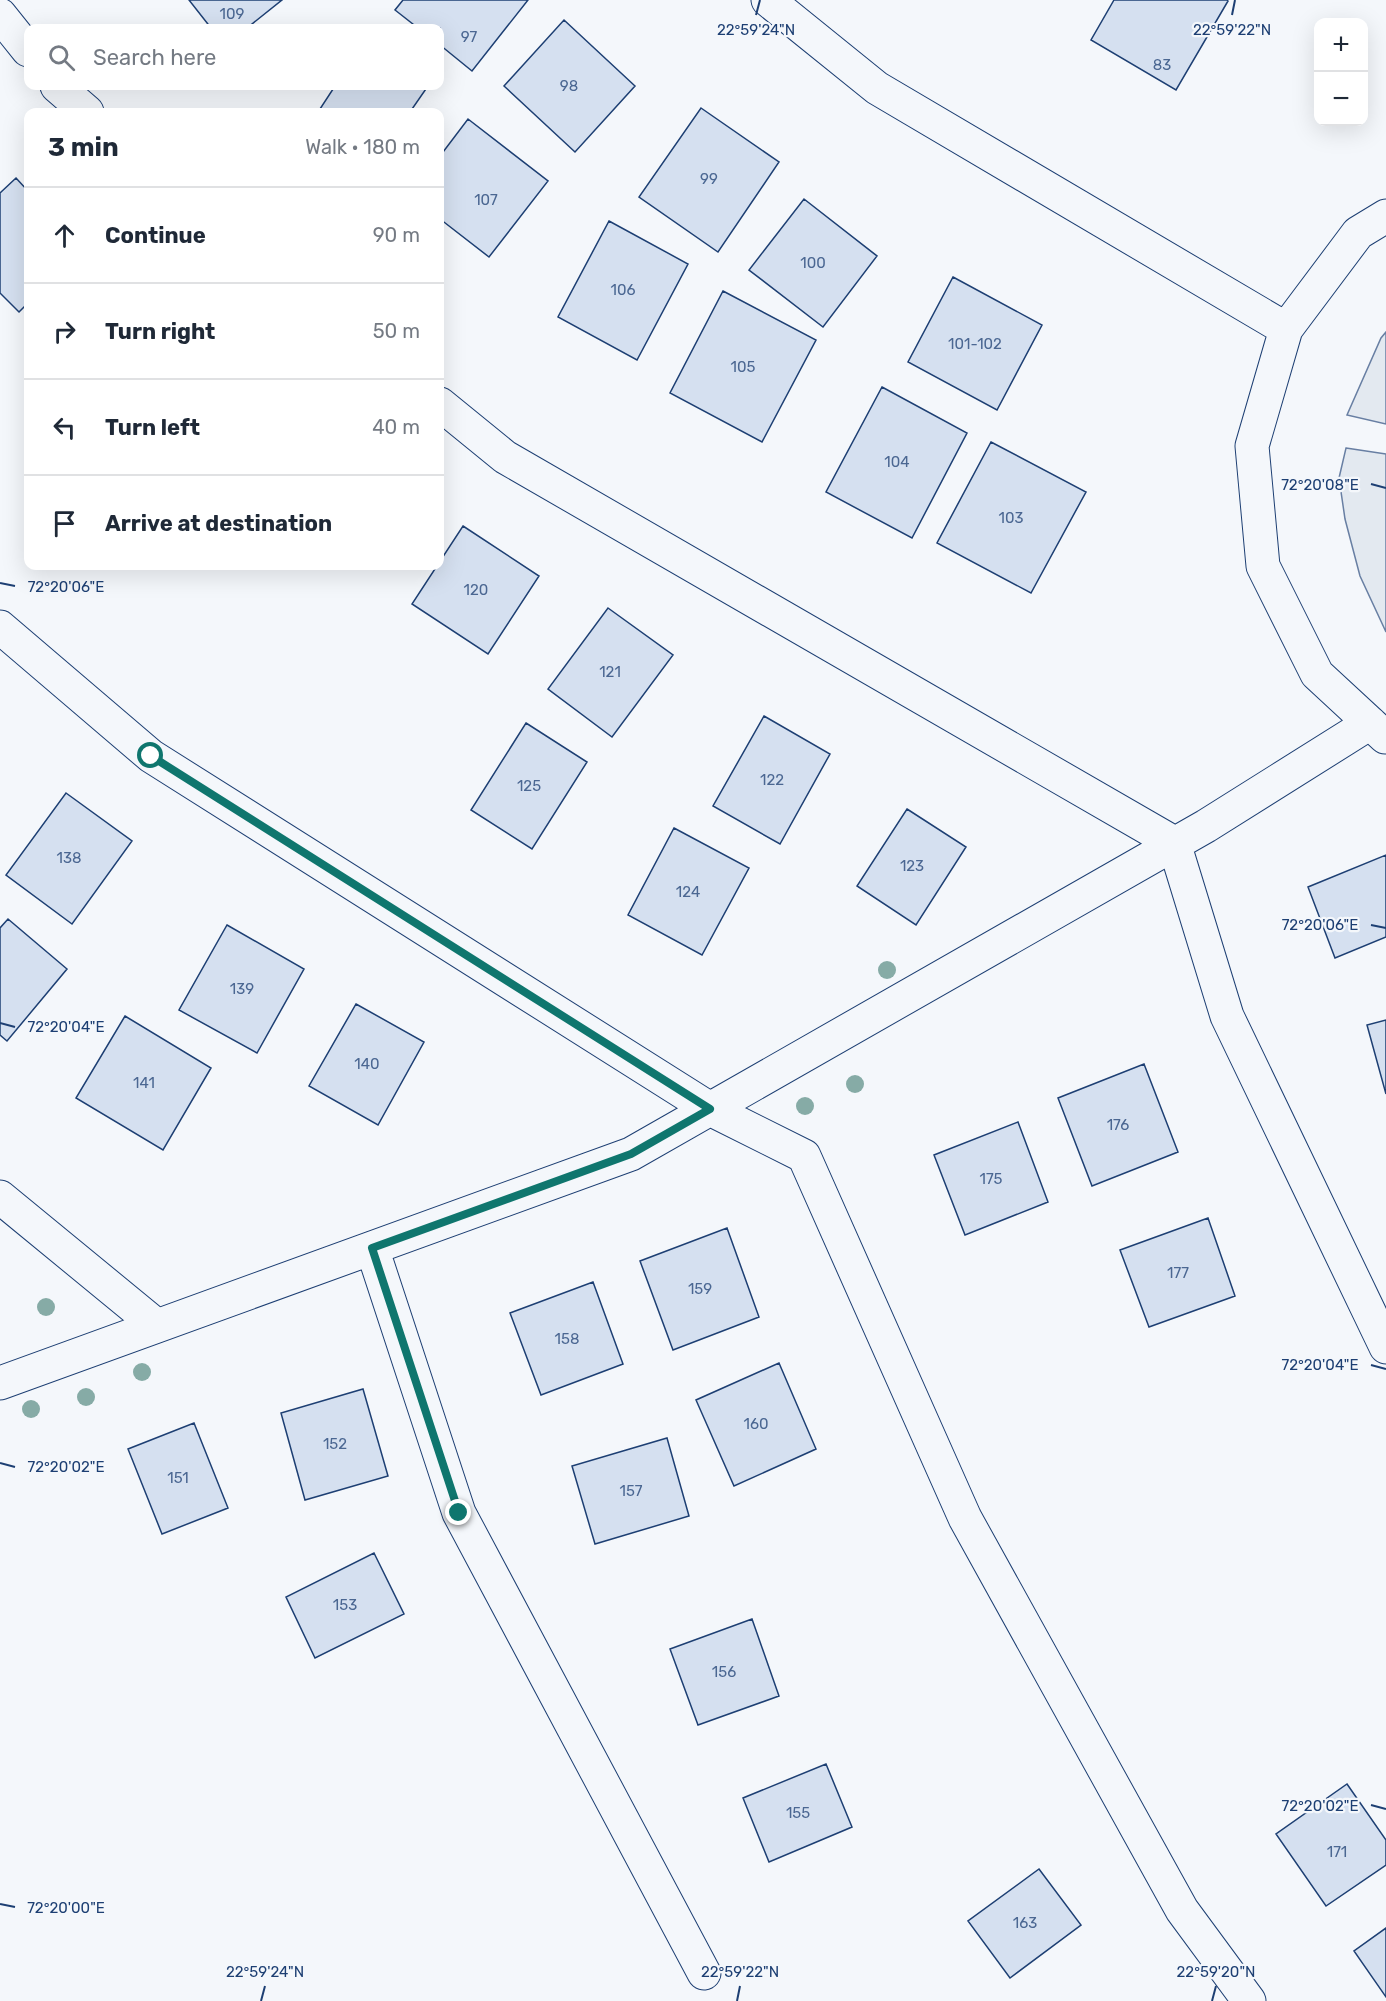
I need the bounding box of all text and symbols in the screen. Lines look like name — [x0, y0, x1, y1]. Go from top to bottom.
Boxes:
house number: 109 — [220, 5, 245, 23]
map controls — [1314, 18, 1368, 126]
button: + — [1314, 18, 1368, 72]
text: 22°59'24"N — [717, 21, 795, 39]
text: 22°59'22"N — [1193, 21, 1271, 39]
search box — [24, 24, 444, 90]
house number: 97 — [461, 28, 478, 46]
icon: search — [45, 41, 78, 74]
text: Search here — [93, 44, 216, 71]
house number: 83 — [1153, 56, 1171, 74]
button: − — [1314, 72, 1368, 126]
house number: 98 — [560, 77, 578, 95]
text: 3 min — [48, 132, 119, 163]
text: Walk · 180 m — [305, 135, 420, 159]
house number: 99 — [700, 170, 718, 188]
house number: 107 — [474, 191, 498, 209]
icon: ahead — [48, 219, 81, 252]
text: Continue — [105, 222, 206, 249]
text: 90 m — [373, 223, 420, 247]
house number: 100 — [800, 254, 826, 272]
house number: 106 — [611, 281, 636, 299]
icon: right — [48, 315, 81, 348]
text: Turn right — [105, 318, 215, 345]
text: 50 m — [373, 319, 420, 343]
house number: 101-102 — [948, 335, 1002, 353]
house number: 105 — [731, 358, 756, 376]
icon: left — [48, 411, 81, 444]
text: Turn left — [105, 414, 200, 441]
text: 40 m — [372, 415, 420, 439]
house number: 104 — [884, 453, 910, 471]
text: 72°20'08"E — [1281, 476, 1359, 494]
icon: arrive — [48, 507, 81, 540]
house number: 103 — [999, 509, 1023, 527]
text: Arrive at destination — [105, 510, 332, 537]
text: 72°20'06"E — [28, 578, 104, 596]
house number: 120 — [464, 581, 488, 599]
house number: 121 — [599, 663, 621, 681]
route start — [137, 742, 163, 768]
house number: 122 — [760, 771, 784, 789]
house number: 125 — [517, 777, 541, 795]
house number: 138 — [57, 849, 81, 867]
house number: 123 — [900, 857, 924, 875]
house number: 124 — [676, 883, 700, 901]
text: 72°20'06"E — [1282, 916, 1358, 934]
house number: 139 — [230, 980, 254, 998]
text: 72°20'04"E — [27, 1018, 105, 1036]
house number: 140 — [354, 1055, 380, 1073]
house number: 141 — [133, 1074, 155, 1092]
house number: 176 — [1107, 1116, 1129, 1134]
house number: 175 — [979, 1170, 1003, 1188]
house number: 177 — [1167, 1264, 1189, 1282]
house number: 159 — [688, 1280, 712, 1298]
house number: 158 — [555, 1330, 579, 1348]
text: 72°20'04"E — [1281, 1356, 1359, 1374]
house number: 160 — [744, 1415, 769, 1433]
house number: 152 — [323, 1435, 347, 1453]
text: 72°20'02"E — [28, 1458, 104, 1476]
house number: 151 — [167, 1469, 189, 1487]
house number: 157 — [619, 1482, 643, 1500]
route end — [445, 1499, 471, 1525]
house number: 153 — [333, 1596, 357, 1614]
house number: 156 — [712, 1663, 736, 1681]
text: 72°20'02"E — [1282, 1797, 1358, 1815]
house number: 155 — [786, 1804, 810, 1822]
house number: 171 — [1327, 1843, 1347, 1861]
text: 72°20'00"E — [27, 1899, 105, 1917]
house number: 163 — [1013, 1914, 1037, 1932]
text: 22°59'24"N — [226, 1963, 304, 1981]
text: 22°59'22"N — [701, 1963, 779, 1981]
text: 22°59'20"N — [1177, 1963, 1255, 1981]

